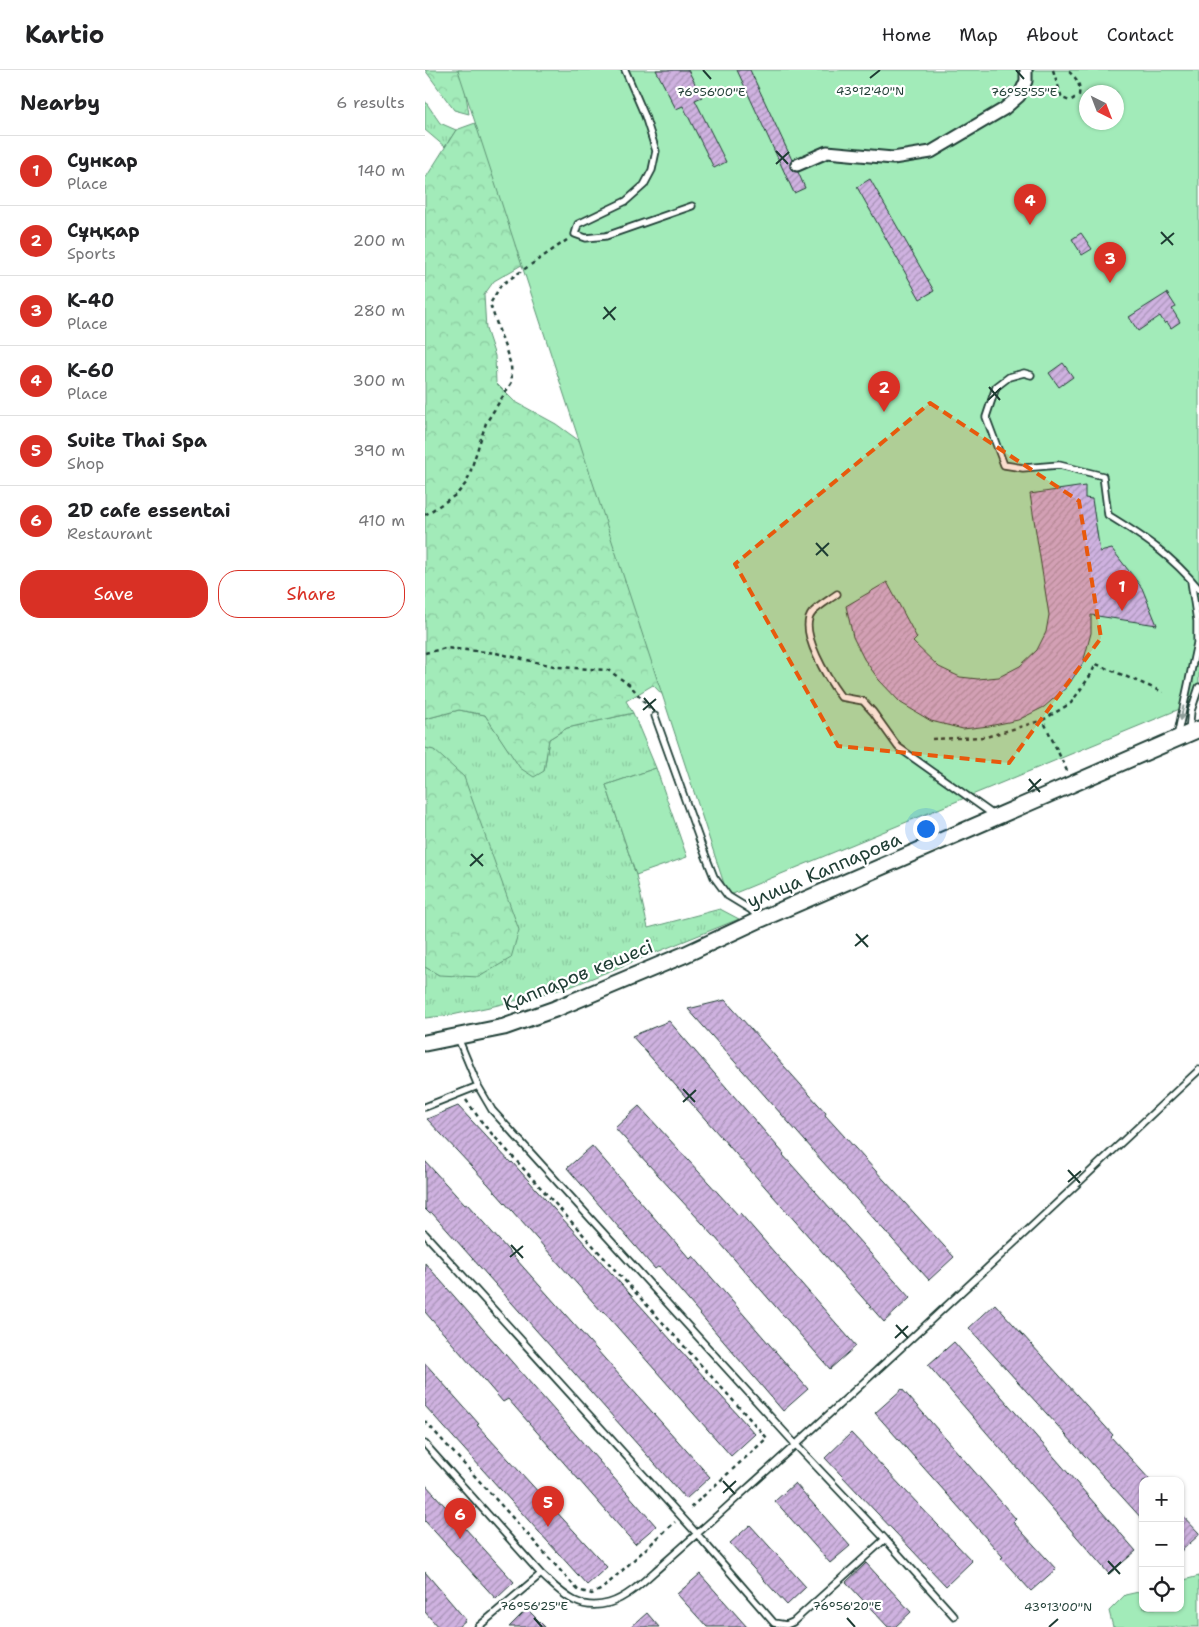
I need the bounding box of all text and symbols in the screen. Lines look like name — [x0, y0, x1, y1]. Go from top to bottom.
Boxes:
text: Kartio — [25, 19, 104, 51]
text: Home — [882, 23, 931, 47]
text: Map — [959, 23, 998, 47]
text: About — [1026, 23, 1079, 47]
text: Contact — [1107, 23, 1174, 47]
text: 43°12'40"N — [836, 83, 904, 99]
text: 76°56'00"E — [676, 84, 746, 100]
text: 76°55'55"E — [991, 84, 1057, 100]
north arrow — [1079, 85, 1124, 130]
text: Nearby — [20, 89, 100, 117]
text: 6 results — [336, 92, 405, 113]
text: Сункар — [67, 148, 138, 173]
text: 1 — [32, 160, 40, 181]
text: 140 m — [358, 160, 405, 181]
text: Place — [67, 173, 108, 194]
pin: 4 — [1014, 184, 1046, 225]
text: Сұңқар — [67, 218, 140, 243]
text: 2 — [30, 230, 42, 251]
text: 200 m — [353, 230, 405, 251]
pin: 3 — [1094, 242, 1126, 283]
text: Sports — [67, 243, 116, 264]
text: K-40 — [67, 288, 114, 313]
text: 3 — [30, 300, 42, 321]
text: 280 m — [353, 300, 405, 321]
text: Place — [67, 313, 108, 334]
text: K-60 — [67, 358, 114, 383]
text: 4 — [30, 370, 42, 391]
text: 300 m — [353, 370, 405, 391]
pin: 2 — [868, 371, 900, 412]
text: Place — [67, 383, 108, 404]
text: Suite Thai Spa — [67, 428, 207, 453]
text: 5 — [31, 440, 41, 461]
text: 390 m — [353, 440, 405, 461]
text: Shop — [67, 453, 104, 474]
text: 2D cafe essentai — [67, 498, 231, 523]
text: 6 — [30, 510, 42, 531]
text: 410 m — [358, 510, 405, 531]
text: Restaurant — [67, 523, 153, 544]
button: Save — [20, 570, 208, 618]
button: Share — [218, 570, 405, 618]
pin: 1 — [1106, 570, 1138, 611]
one-way arrow — [1177, 705, 1185, 721]
your location — [913, 816, 939, 842]
street label: улица Каппарова — [743, 826, 905, 914]
street label: Қаппаров көшесі — [499, 934, 657, 1016]
map controls — [1139, 1477, 1184, 1612]
button: + — [1139, 1477, 1184, 1522]
pin: 5 — [532, 1486, 564, 1527]
pin: 6 — [444, 1498, 476, 1539]
button: − — [1139, 1522, 1184, 1567]
button: locate — [1139, 1567, 1184, 1612]
text: 76°56'25"E — [500, 1598, 568, 1614]
text: 76°56'20"E — [813, 1598, 881, 1614]
text: 43°13'00"N — [1024, 1599, 1092, 1615]

